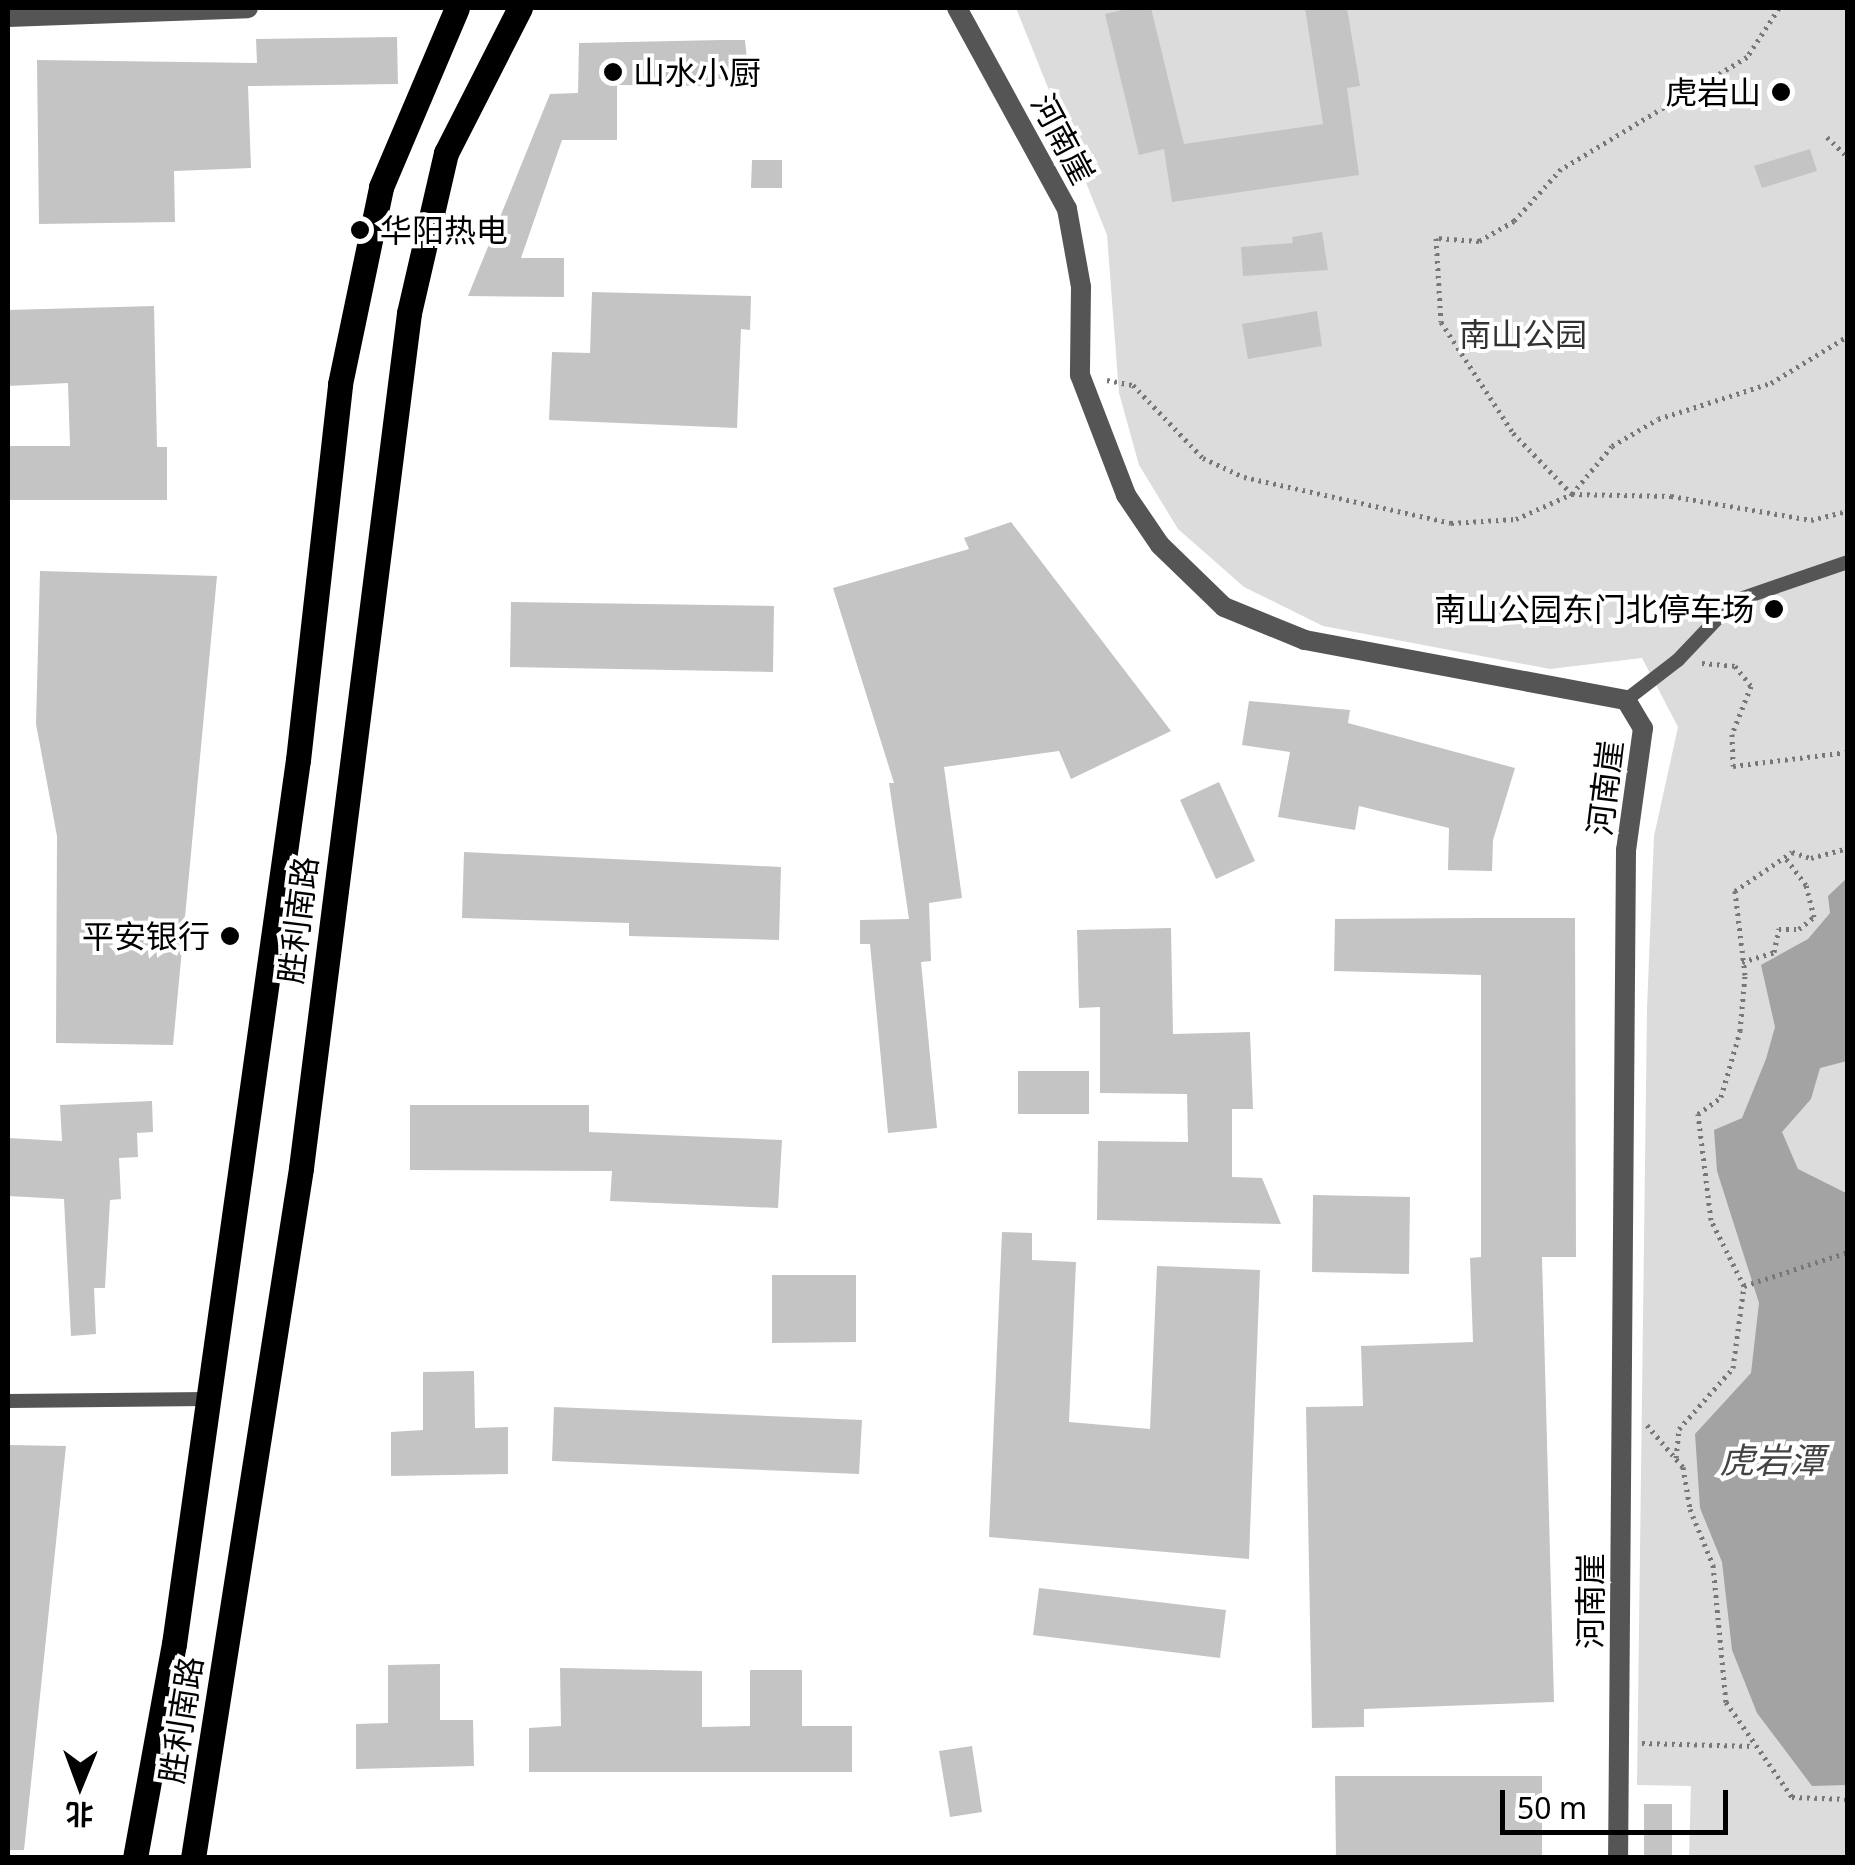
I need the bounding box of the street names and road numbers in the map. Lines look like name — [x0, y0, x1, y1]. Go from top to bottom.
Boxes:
street label: 河南崖 — [1024, 88, 1102, 190]
street label: 河南崖 — [1580, 738, 1630, 838]
street label: 胜利南路 — [271, 854, 325, 986]
street label: 河南崖 — [1571, 1553, 1609, 1649]
street label: 胜利南路 — [152, 1654, 210, 1786]

